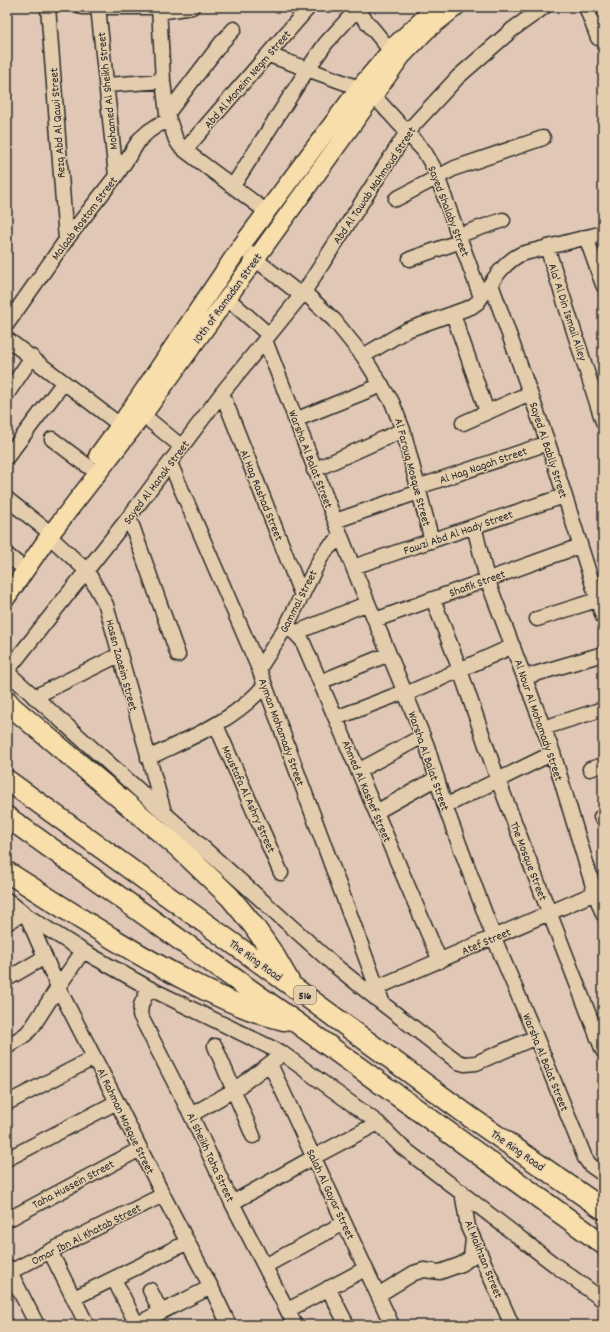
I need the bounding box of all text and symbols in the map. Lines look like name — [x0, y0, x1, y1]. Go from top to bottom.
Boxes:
street label: Abd Al Moneim Negm Street — [201, 27, 296, 133]
street label: Mohamed Al Sheikh Street — [94, 31, 123, 150]
street label: Rezq Abd Al Qawi Street — [46, 67, 71, 179]
street label: Abd Al Tawab Mahmoud Street — [329, 123, 421, 248]
street label: Sayed Shalaby Street — [422, 164, 473, 260]
street label: Malaab Rostom Street — [48, 173, 123, 264]
street label: 10th of Ramadan Street — [190, 250, 267, 348]
street label: Ala' Al Din Ismail Alley — [543, 261, 591, 365]
street label: Sayed Al Bablly Street — [524, 400, 571, 501]
street label: Warsha Al Balat Street — [283, 408, 336, 512]
street label: Al Farouq Mosque Street — [389, 416, 434, 529]
street label: Sayed Al Hanak Street — [120, 437, 195, 528]
street label: Al Hag Nagah Street — [437, 443, 530, 489]
street label: Al Hag Rashad Street — [235, 447, 287, 544]
street label: Fawzi Abd Al Hady Street — [402, 507, 516, 560]
street label: Shafik Street — [447, 566, 509, 602]
street label: Gammal Street — [276, 567, 323, 636]
street label: Hassn Zaaeim Street — [100, 618, 141, 714]
street label: Al Nour Al Mohamady Street — [509, 657, 567, 784]
street label: Ayman Mohamady Street — [253, 676, 308, 789]
street label: Warsha Al Balat Street — [403, 709, 453, 814]
street label: Ahmed Al Kashef Street — [336, 738, 395, 846]
street label: Moustafa Al Ashry Street — [216, 743, 279, 856]
street label: The Mosque Street — [505, 820, 551, 904]
street label: Atef Street — [459, 924, 515, 960]
street label: The Ring Road — [225, 936, 285, 986]
road number: 516 — [294, 986, 316, 1004]
street label: Warsha Al Balat Street — [517, 1011, 572, 1115]
street label: Al Rahman Mosque Street — [91, 1066, 158, 1178]
street label: Al Sheikh Taha Street — [181, 1110, 238, 1206]
street label: The Ring Road — [487, 1126, 548, 1176]
street label: Salah Al Gayar Street — [301, 1146, 358, 1243]
street label: Taha Hussein Street — [30, 1156, 118, 1214]
street label: Omar Ibn Al Khatab Street — [29, 1200, 145, 1270]
street label: Al Makhzan Street — [459, 1218, 506, 1302]

